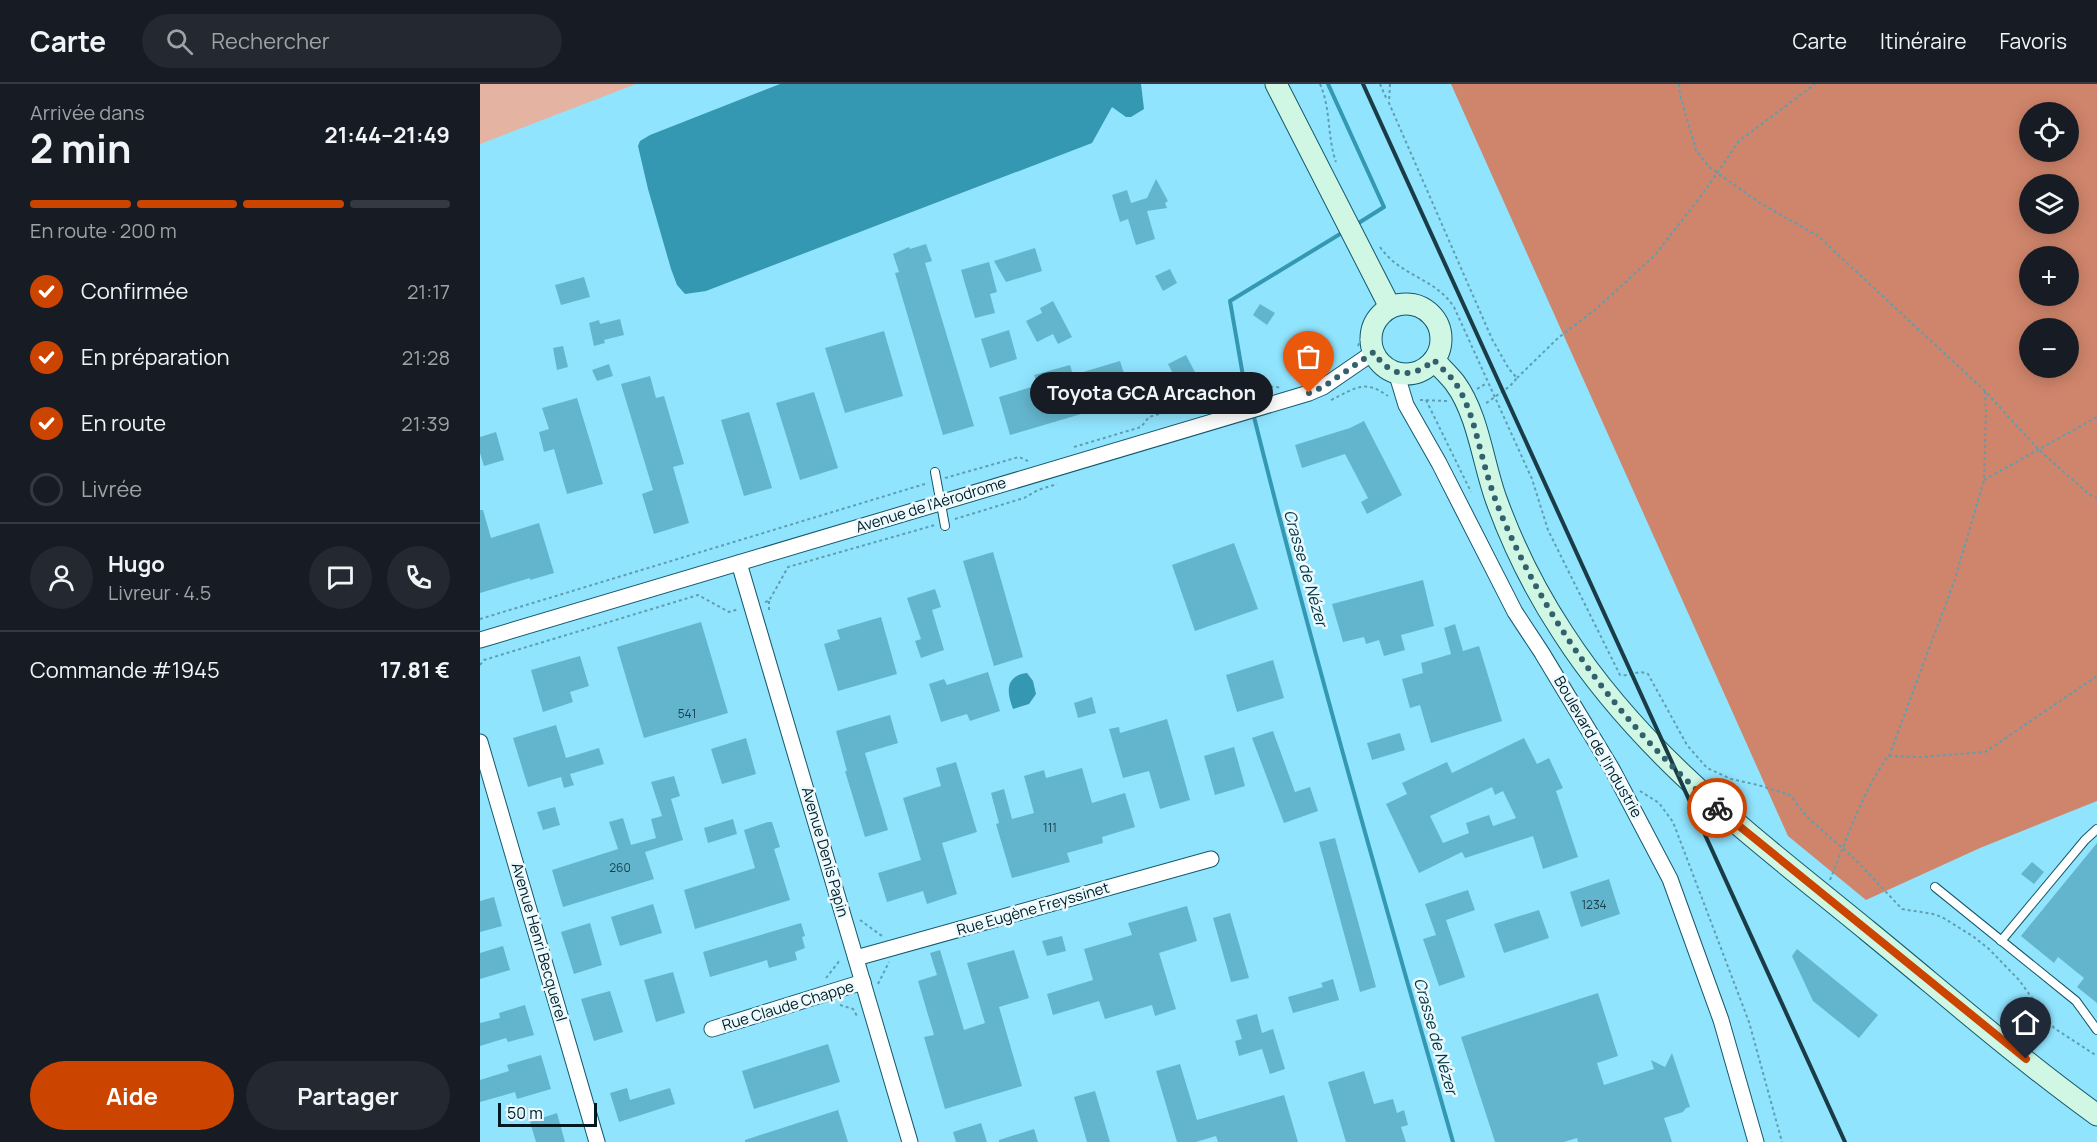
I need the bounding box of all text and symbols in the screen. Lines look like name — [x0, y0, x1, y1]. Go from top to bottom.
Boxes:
search box — [142, 14, 562, 68]
text: Carte — [30, 22, 106, 60]
icon: search — [163, 25, 196, 58]
text: Rechercher — [211, 26, 330, 56]
text: Carte — [1793, 27, 1847, 55]
text: Itinéraire — [1880, 27, 1966, 55]
text: Favoris — [1999, 27, 2067, 55]
text: Arrivée dans — [30, 99, 145, 126]
map controls — [2019, 102, 2079, 378]
button: locate — [2019, 102, 2079, 162]
text: 21:44–21:49 — [325, 120, 450, 150]
text: 2 min — [30, 121, 131, 175]
button: layers — [2019, 174, 2079, 234]
text: En route · 200 m — [30, 217, 177, 244]
button: + — [2019, 246, 2079, 306]
icon: check — [30, 275, 63, 308]
text: Confirmée — [81, 276, 188, 306]
text: 21:17 — [407, 278, 450, 305]
button: − — [2019, 318, 2079, 378]
pin — [1283, 331, 1334, 393]
icon: bag — [1292, 340, 1325, 373]
icon: check — [30, 341, 63, 374]
text: En préparation — [81, 342, 229, 372]
text: 21:28 — [402, 344, 450, 371]
callout: Toyota GCA Arcachon — [1030, 372, 1273, 414]
text: Toyota GCA Arcachon — [1047, 379, 1256, 406]
icon: check — [30, 407, 63, 440]
text: En route — [81, 408, 166, 438]
text: 21:39 — [401, 410, 450, 437]
street label: Avenue de l'Aérodrome — [853, 472, 1009, 537]
text: Livrée — [81, 474, 142, 504]
water label: Crasse de Nézer — [1279, 507, 1334, 631]
button: person — [30, 546, 93, 609]
button: chat — [309, 546, 372, 609]
button: phone — [387, 546, 450, 609]
text: Hugo — [108, 549, 165, 579]
text: Livreur · 4.5 — [108, 579, 211, 606]
text: Commande #1945 — [30, 655, 220, 685]
text: 17.81 € — [380, 655, 450, 685]
street label: Boulevard de l'Industrie — [1549, 672, 1648, 822]
house number: 541 — [678, 705, 696, 722]
courier — [1687, 778, 1747, 838]
street label: Avenue Denis Papin — [797, 784, 854, 920]
icon: bike — [1701, 792, 1734, 825]
house number: 111 — [1043, 819, 1057, 836]
house number: 260 — [609, 859, 631, 876]
street label: Avenue Henri Becquerel — [507, 860, 572, 1024]
street label: Rue Eugène Freyssinet — [954, 877, 1112, 940]
house number: 1234 — [1581, 896, 1607, 913]
street label: Rue Claude Chappe — [719, 975, 857, 1036]
water label: Crasse de Nézer — [1409, 975, 1464, 1099]
pin — [2000, 997, 2051, 1059]
icon: home — [2009, 1006, 2042, 1039]
button: Aide — [30, 1061, 234, 1130]
button: Partager — [246, 1061, 450, 1130]
scale bar — [498, 1100, 597, 1128]
text: 50 m — [507, 1102, 543, 1124]

